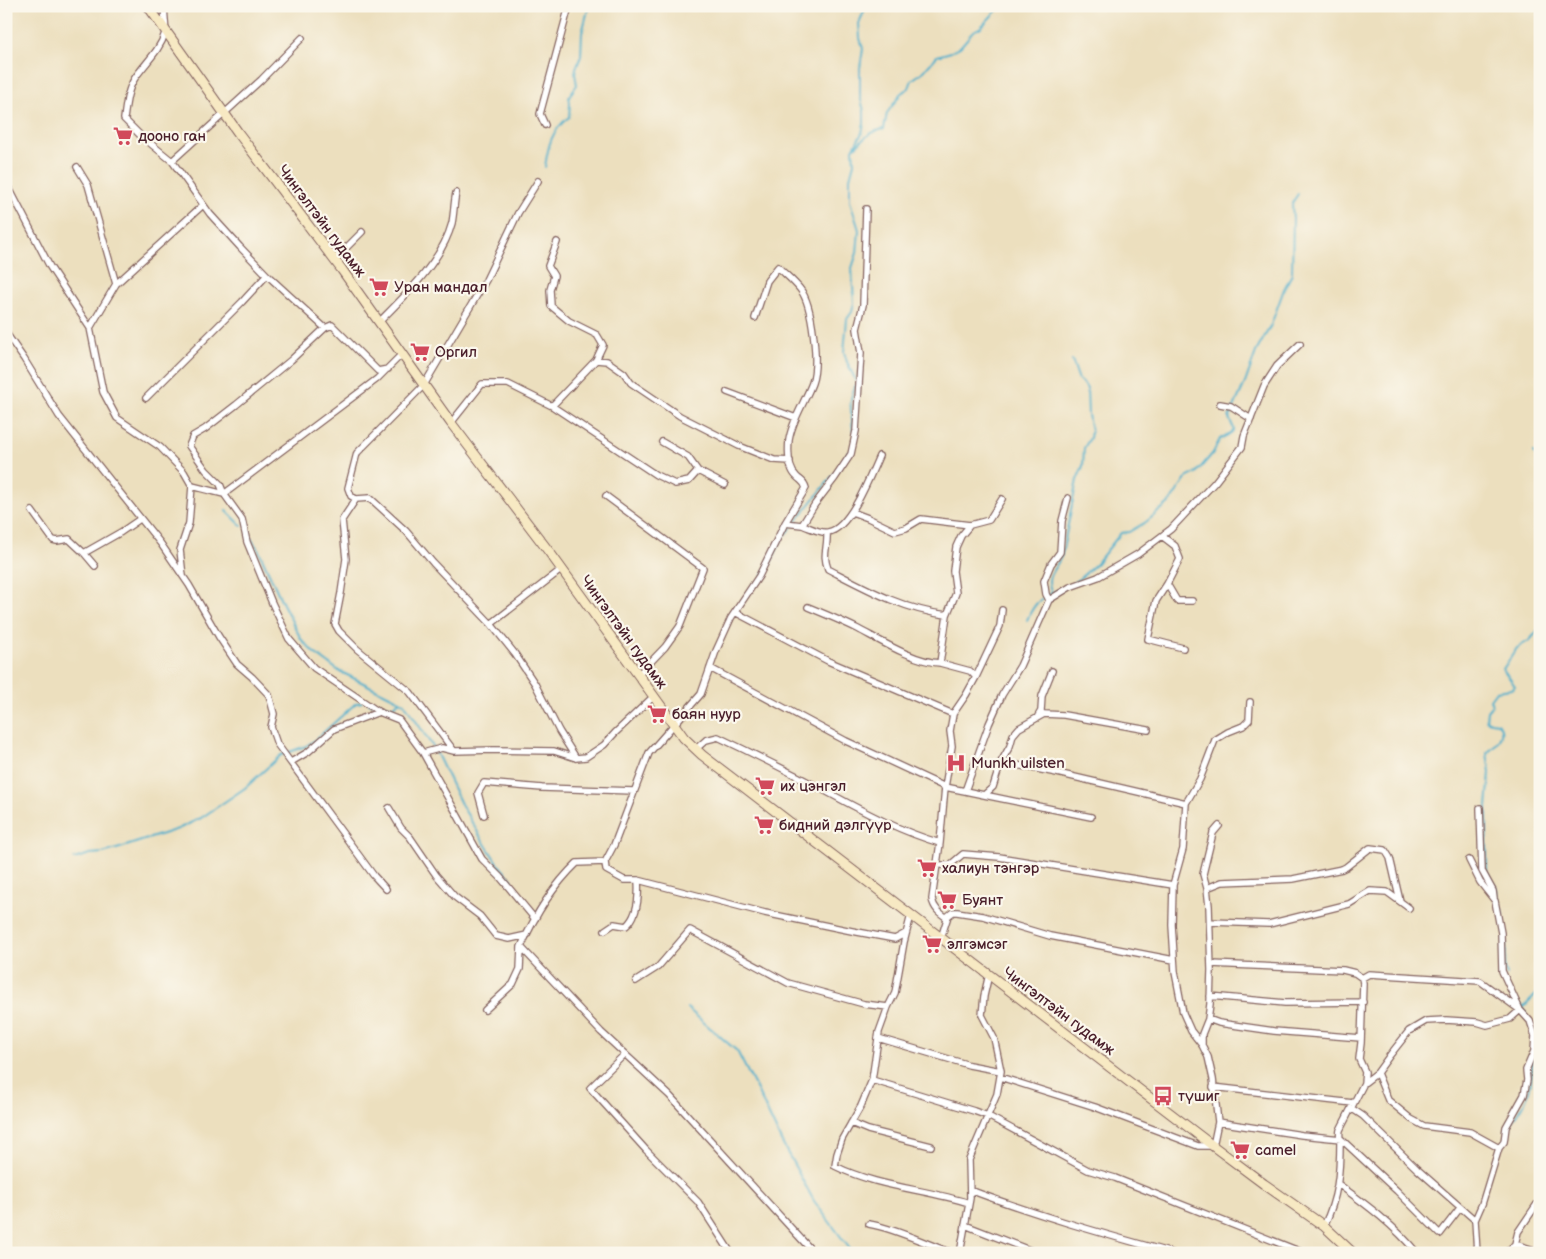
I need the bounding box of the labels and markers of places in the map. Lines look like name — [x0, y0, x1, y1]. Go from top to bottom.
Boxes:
supermarket icon: дооно ган — [112, 125, 134, 147]
place label: дооно ган — [138, 127, 206, 146]
supermarket icon: Уран мандал — [368, 276, 390, 298]
place label: Уран мандал — [394, 278, 487, 297]
supermarket icon: Оргил — [409, 341, 431, 363]
place label: Оргил — [435, 343, 477, 362]
supermarket icon: баян нуур — [646, 703, 668, 725]
place label: баян нуур — [672, 705, 741, 724]
hospital icon: Munkh uilsten — [945, 752, 967, 774]
place label: Munkh uilsten — [971, 754, 1065, 773]
supermarket icon: их цэнгэл — [754, 775, 776, 797]
place label: их цэнгэл — [780, 777, 846, 796]
supermarket icon: бидний дэлгүүр — [753, 814, 775, 836]
place label: бидний дэлгүүр — [779, 816, 892, 835]
supermarket icon: халиун тэнгэр — [916, 857, 938, 879]
place label: халиун тэнгэр — [942, 859, 1040, 878]
supermarket icon: Буянт — [936, 889, 958, 911]
place label: Буянт — [962, 891, 1003, 910]
supermarket icon: элгэмсэг — [921, 933, 943, 955]
place label: элгэмсэг — [947, 935, 1008, 954]
bus stop icon: түшиг — [1152, 1085, 1174, 1107]
place label: түшиг — [1178, 1087, 1220, 1106]
supermarket icon: camel — [1229, 1139, 1251, 1161]
place label: camel — [1255, 1141, 1296, 1160]

